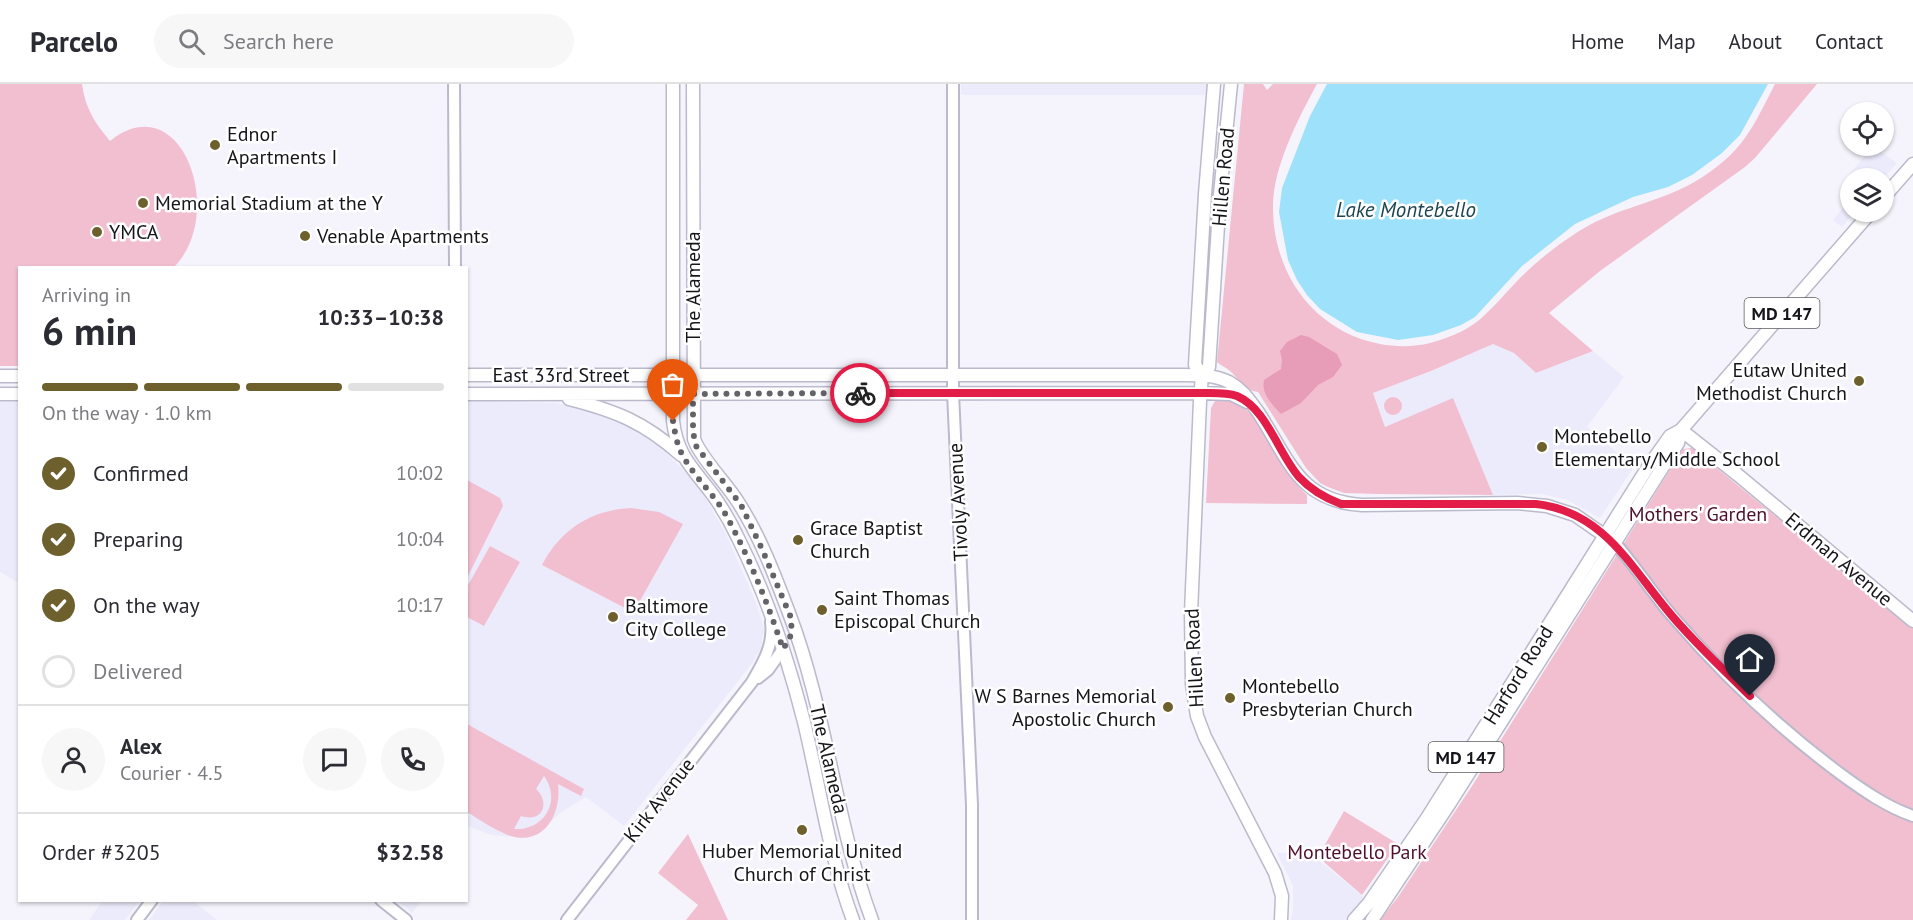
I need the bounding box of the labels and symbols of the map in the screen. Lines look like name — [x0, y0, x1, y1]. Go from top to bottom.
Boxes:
place label: Ednor Apartments I — [227, 121, 337, 170]
street label: Hillen Road — [1206, 126, 1240, 228]
marker: Ednor Apartments I — [208, 138, 222, 152]
place label: Memorial Stadium at the Y — [155, 190, 384, 216]
marker: Memorial Stadium at the Y — [136, 196, 150, 210]
water label: Lake Montebello — [1336, 196, 1476, 223]
place label: YMCA — [109, 219, 159, 245]
place label: Venable Apartments — [316, 223, 489, 249]
marker: YMCA — [90, 225, 104, 239]
marker: Venable Apartments — [298, 229, 312, 243]
street label: The Alameda — [680, 231, 706, 343]
road number: MD 147 — [1744, 298, 1820, 328]
place label: Eutaw United Methodist Church — [1696, 357, 1847, 406]
pin — [647, 359, 698, 421]
street label: East 33rd Street — [493, 362, 630, 388]
courier — [830, 363, 890, 423]
marker: Eutaw United Methodist Church — [1852, 374, 1866, 388]
place label: Montebello Elementary/Middle School — [1554, 423, 1780, 472]
marker: Montebello Elementary/Middle School — [1535, 440, 1549, 454]
street label: Tivoly Avenue — [942, 442, 974, 562]
park label: Mothers' Garden — [1629, 501, 1767, 527]
street label: Erdman Avenue — [1780, 506, 1898, 612]
place label: Grace Baptist Church — [810, 515, 923, 564]
marker: Grace Baptist Church — [791, 533, 805, 547]
place label: Saint Thomas Episcopal Church — [834, 585, 980, 634]
place label: Baltimore City College — [625, 593, 726, 642]
marker: Saint Thomas Episcopal Church — [815, 603, 829, 617]
street label: Hillen Road — [1178, 608, 1210, 708]
marker: Baltimore City College — [606, 610, 620, 624]
street label: Harford Road — [1477, 621, 1559, 729]
pin — [1724, 634, 1775, 696]
place label: Montebello Presbyterian Church — [1242, 673, 1413, 722]
place label: W S Barnes Memorial Apostolic Church — [975, 683, 1156, 732]
marker: Montebello Presbyterian Church — [1223, 691, 1237, 705]
marker: W S Barnes Memorial Apostolic Church — [1161, 700, 1175, 714]
street label: The Alameda — [804, 702, 854, 816]
road number: MD 147 — [1428, 742, 1504, 772]
street label: Kirk Avenue — [618, 752, 700, 848]
marker: Huber Memorial United Church of Christ — [795, 823, 809, 837]
place label: Huber Memorial United Church of Christ — [702, 838, 902, 887]
park label: Montebello Park — [1287, 839, 1427, 865]

